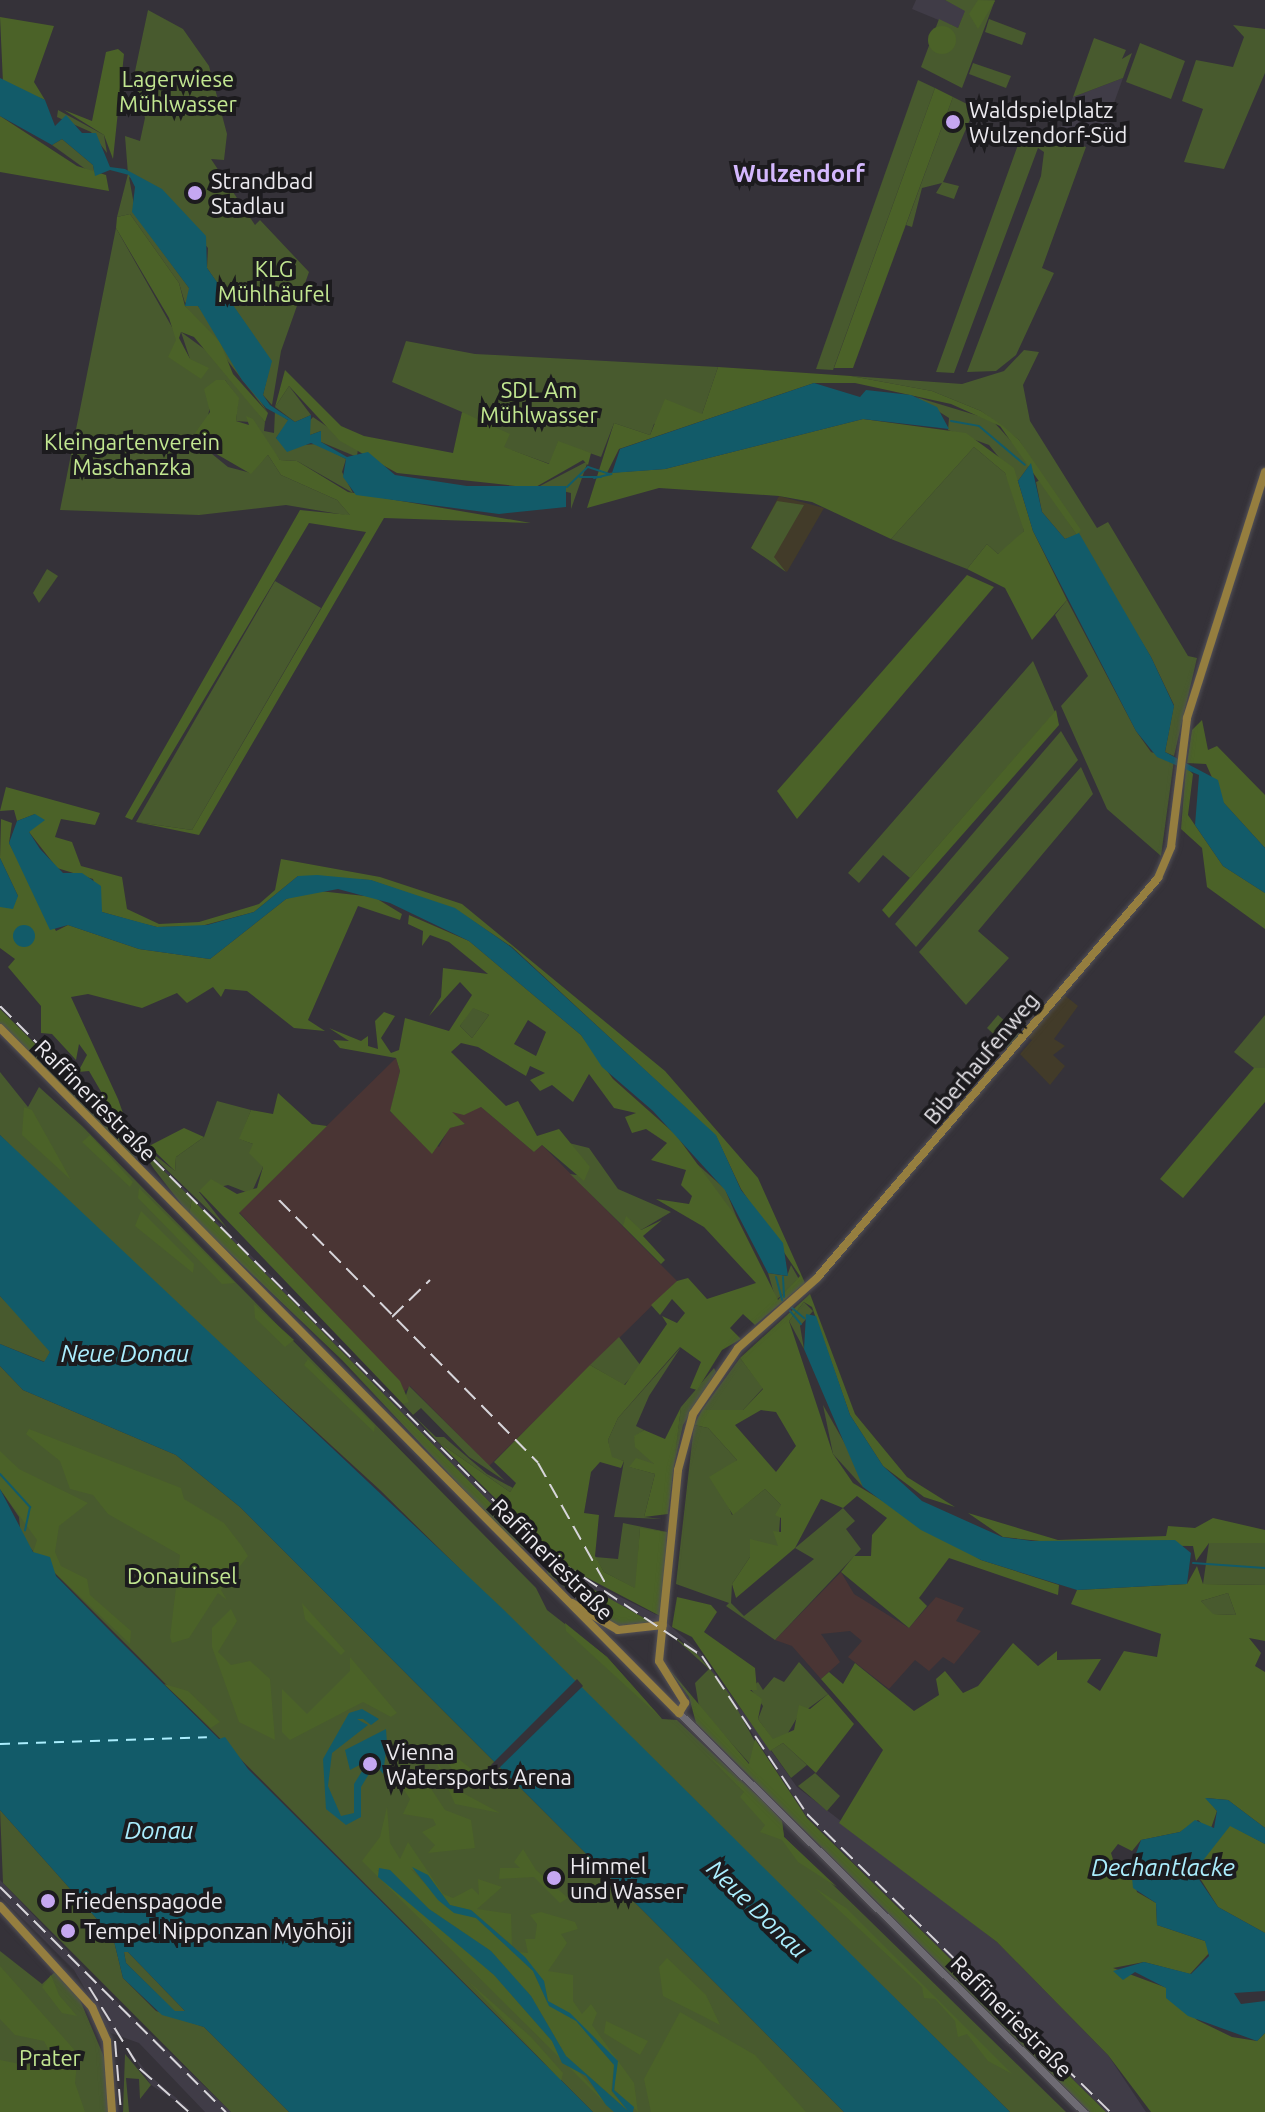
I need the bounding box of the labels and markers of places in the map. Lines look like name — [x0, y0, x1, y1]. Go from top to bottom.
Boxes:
place label: Waldspielplatz Wulzendorf-Süd — [969, 96, 1127, 148]
marker: Waldspielplatz Wulzendorf-Süd — [944, 113, 962, 131]
place label: Strandbad Stadlau — [211, 167, 313, 218]
marker: Strandbad Stadlau — [186, 184, 204, 202]
place label: Vienna Watersports Arena — [386, 1738, 572, 1790]
marker: Vienna Watersports Arena — [361, 1755, 379, 1773]
place label: Himmel und Wasser — [570, 1852, 684, 1904]
marker: Himmel und Wasser — [545, 1869, 563, 1887]
place label: Friedenspagode — [64, 1888, 223, 1914]
marker: Friedenspagode — [39, 1892, 57, 1910]
place label: Tempel Nipponzan Myōhōji — [84, 1918, 352, 1944]
marker: Tempel Nipponzan Myōhōji — [59, 1922, 77, 1940]

